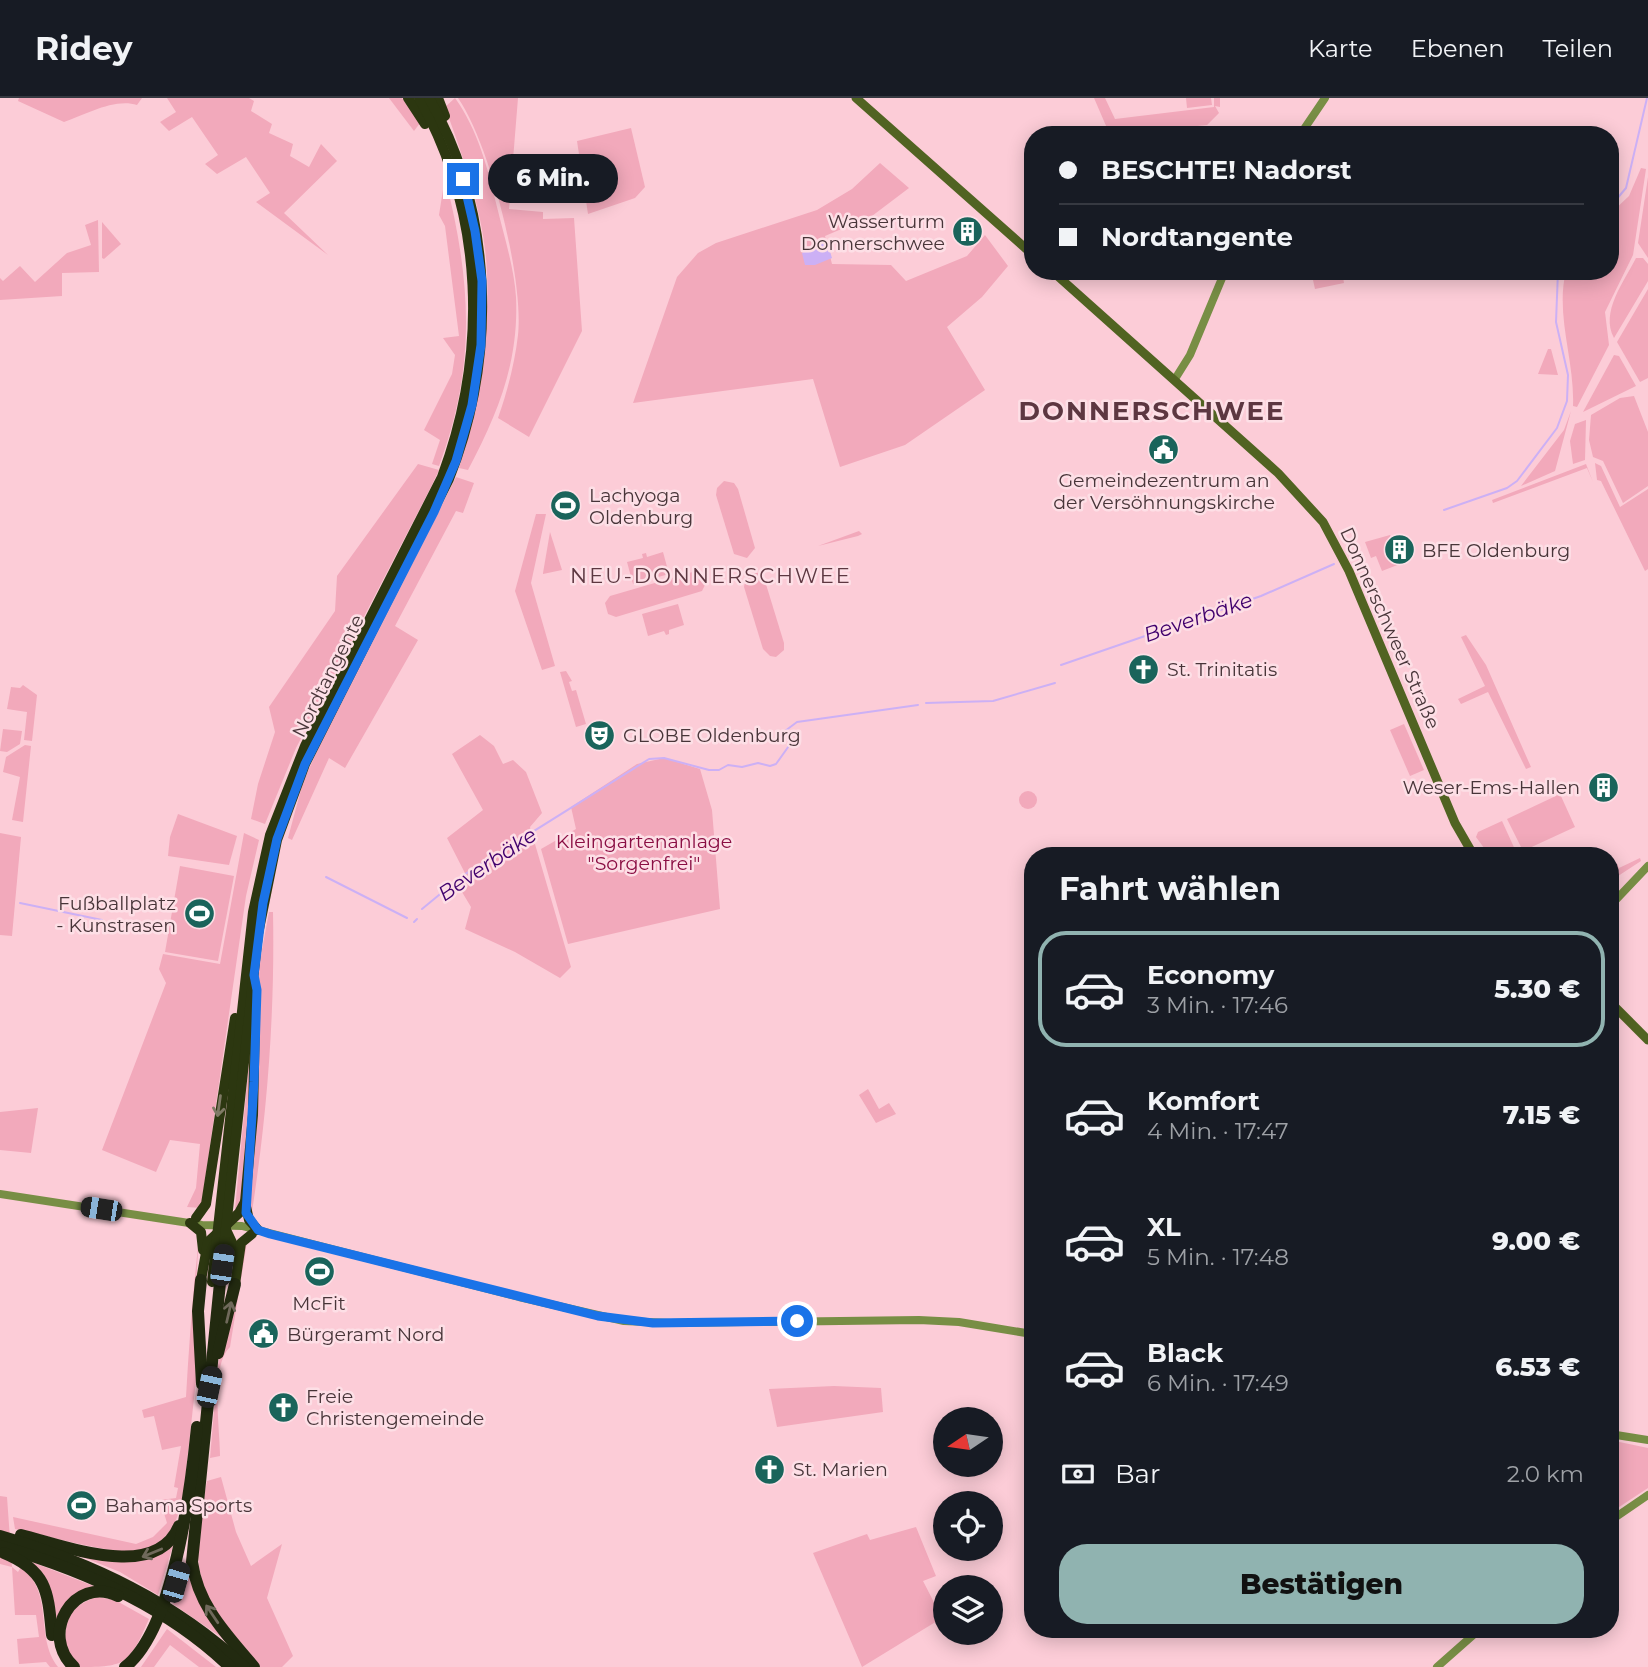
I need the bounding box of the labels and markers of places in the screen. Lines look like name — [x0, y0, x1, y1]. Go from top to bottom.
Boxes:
place label: Wasserturm Donnerschwee — [801, 210, 945, 255]
building icon: Wasserturm Donnerschwee — [951, 215, 985, 249]
public building icon: Gemeindezentrum an der Versöhnungskirche — [1147, 432, 1181, 466]
place label: Gemeindezentrum an der Versöhnungskirche — [1053, 469, 1275, 514]
place label: Lachyoga Oldenburg — [589, 484, 693, 529]
sports icon: Lachyoga Oldenburg — [549, 489, 583, 523]
building icon: BFE Oldenburg — [1382, 533, 1416, 567]
place label: BFE Oldenburg — [1422, 539, 1570, 562]
church icon: St. Trinitatis — [1127, 652, 1161, 686]
place label: St. Trinitatis — [1167, 658, 1277, 681]
theatre icon: GLOBE Oldenburg — [583, 718, 617, 752]
place label: GLOBE Oldenburg — [623, 724, 801, 747]
building icon: Weser-Ems-Hallen — [1586, 770, 1620, 804]
place label: Weser-Ems-Hallen — [1402, 776, 1580, 799]
place label: Fußballplatz - Kunstrasen — [56, 892, 176, 937]
sports icon: Fußballplatz - Kunstrasen — [182, 897, 216, 931]
sports icon: McFit — [302, 1255, 336, 1289]
place label: McFit — [292, 1292, 346, 1315]
public building icon: Bürgeramt Nord — [247, 1317, 281, 1351]
place label: Bürgeramt Nord — [287, 1323, 445, 1346]
place label: Freie Christengemeinde — [306, 1385, 484, 1430]
church icon: Freie Christengemeinde — [266, 1390, 300, 1424]
church icon: St. Marien — [753, 1452, 787, 1486]
place label: St. Marien — [793, 1458, 888, 1481]
sports icon: Bahama Sports — [65, 1488, 99, 1522]
place label: Bahama Sports — [105, 1494, 252, 1517]

